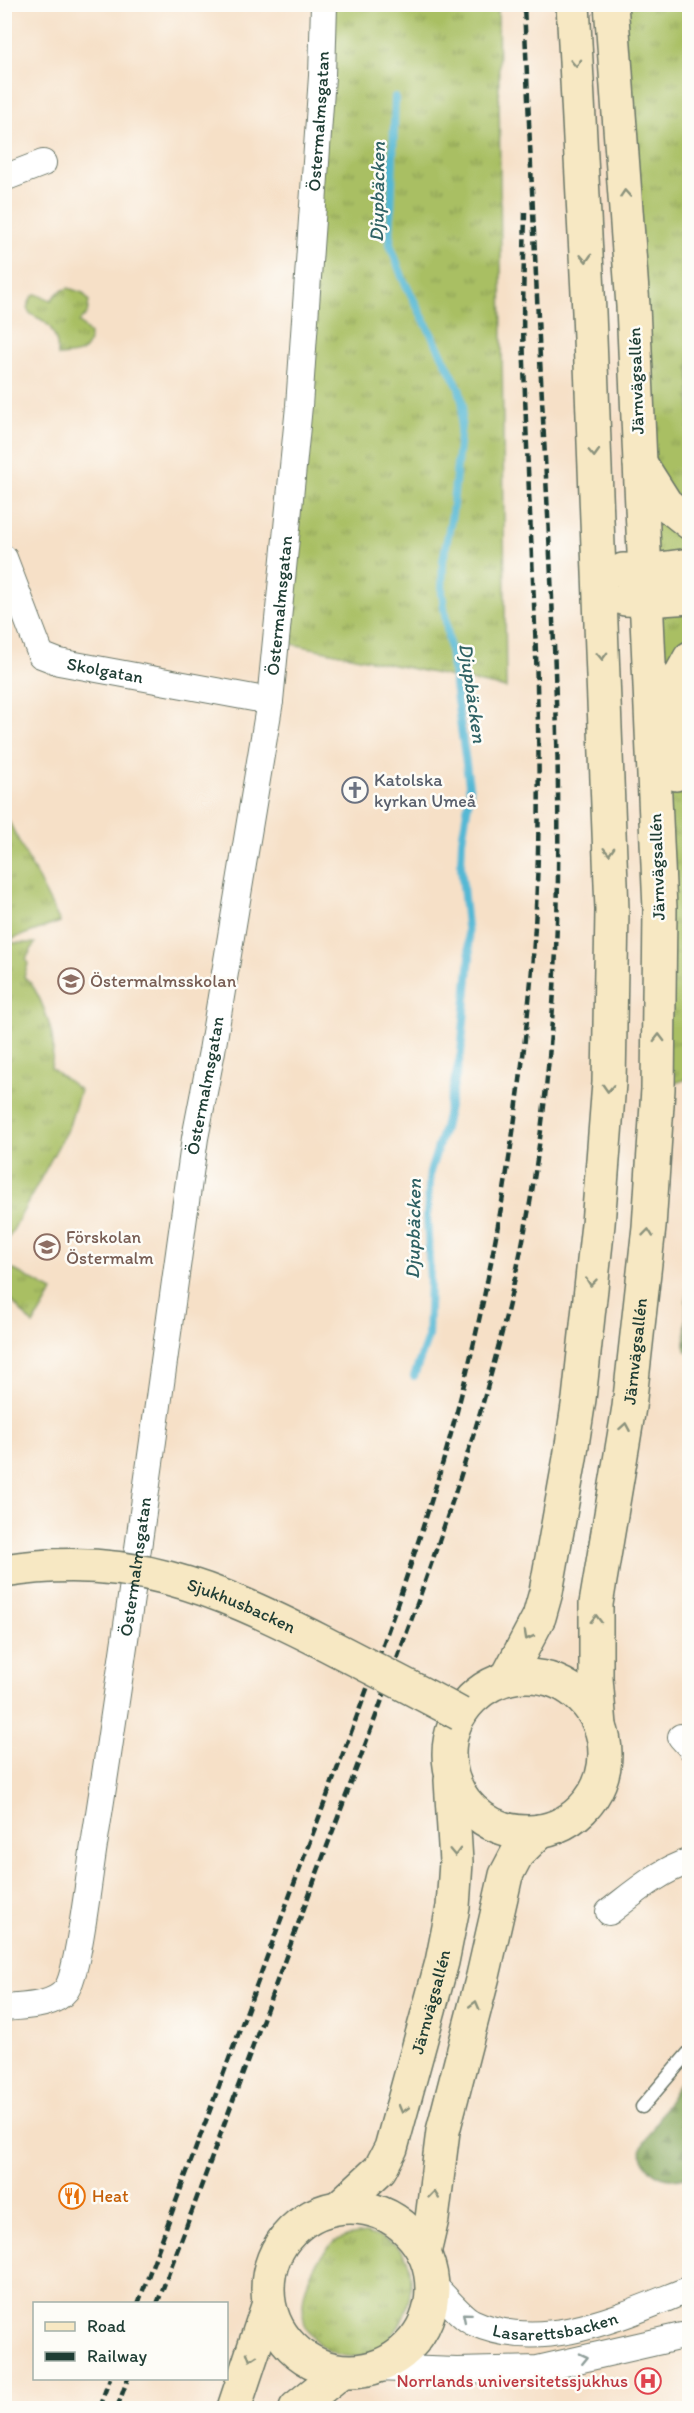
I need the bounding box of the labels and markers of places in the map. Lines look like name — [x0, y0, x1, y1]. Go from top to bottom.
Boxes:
place label: Katolska kyrkan Umeå — [374, 769, 477, 812]
church icon: Katolska kyrkan Umeå — [340, 775, 370, 805]
school or university icon: Östermalmsskolan — [56, 966, 86, 996]
place label: Östermalmsskolan — [90, 970, 237, 992]
place label: Förskolan Östermalm — [66, 1226, 154, 1269]
school or university icon: Förskolan Östermalm — [32, 1232, 62, 1262]
restaurant icon: Heat — [57, 2181, 87, 2211]
place label: Heat — [92, 2185, 129, 2207]
hospital icon: Norrlands universitetssjukhus — [633, 2366, 663, 2396]
place label: Norrlands universitetssjukhus — [396, 2370, 628, 2392]

